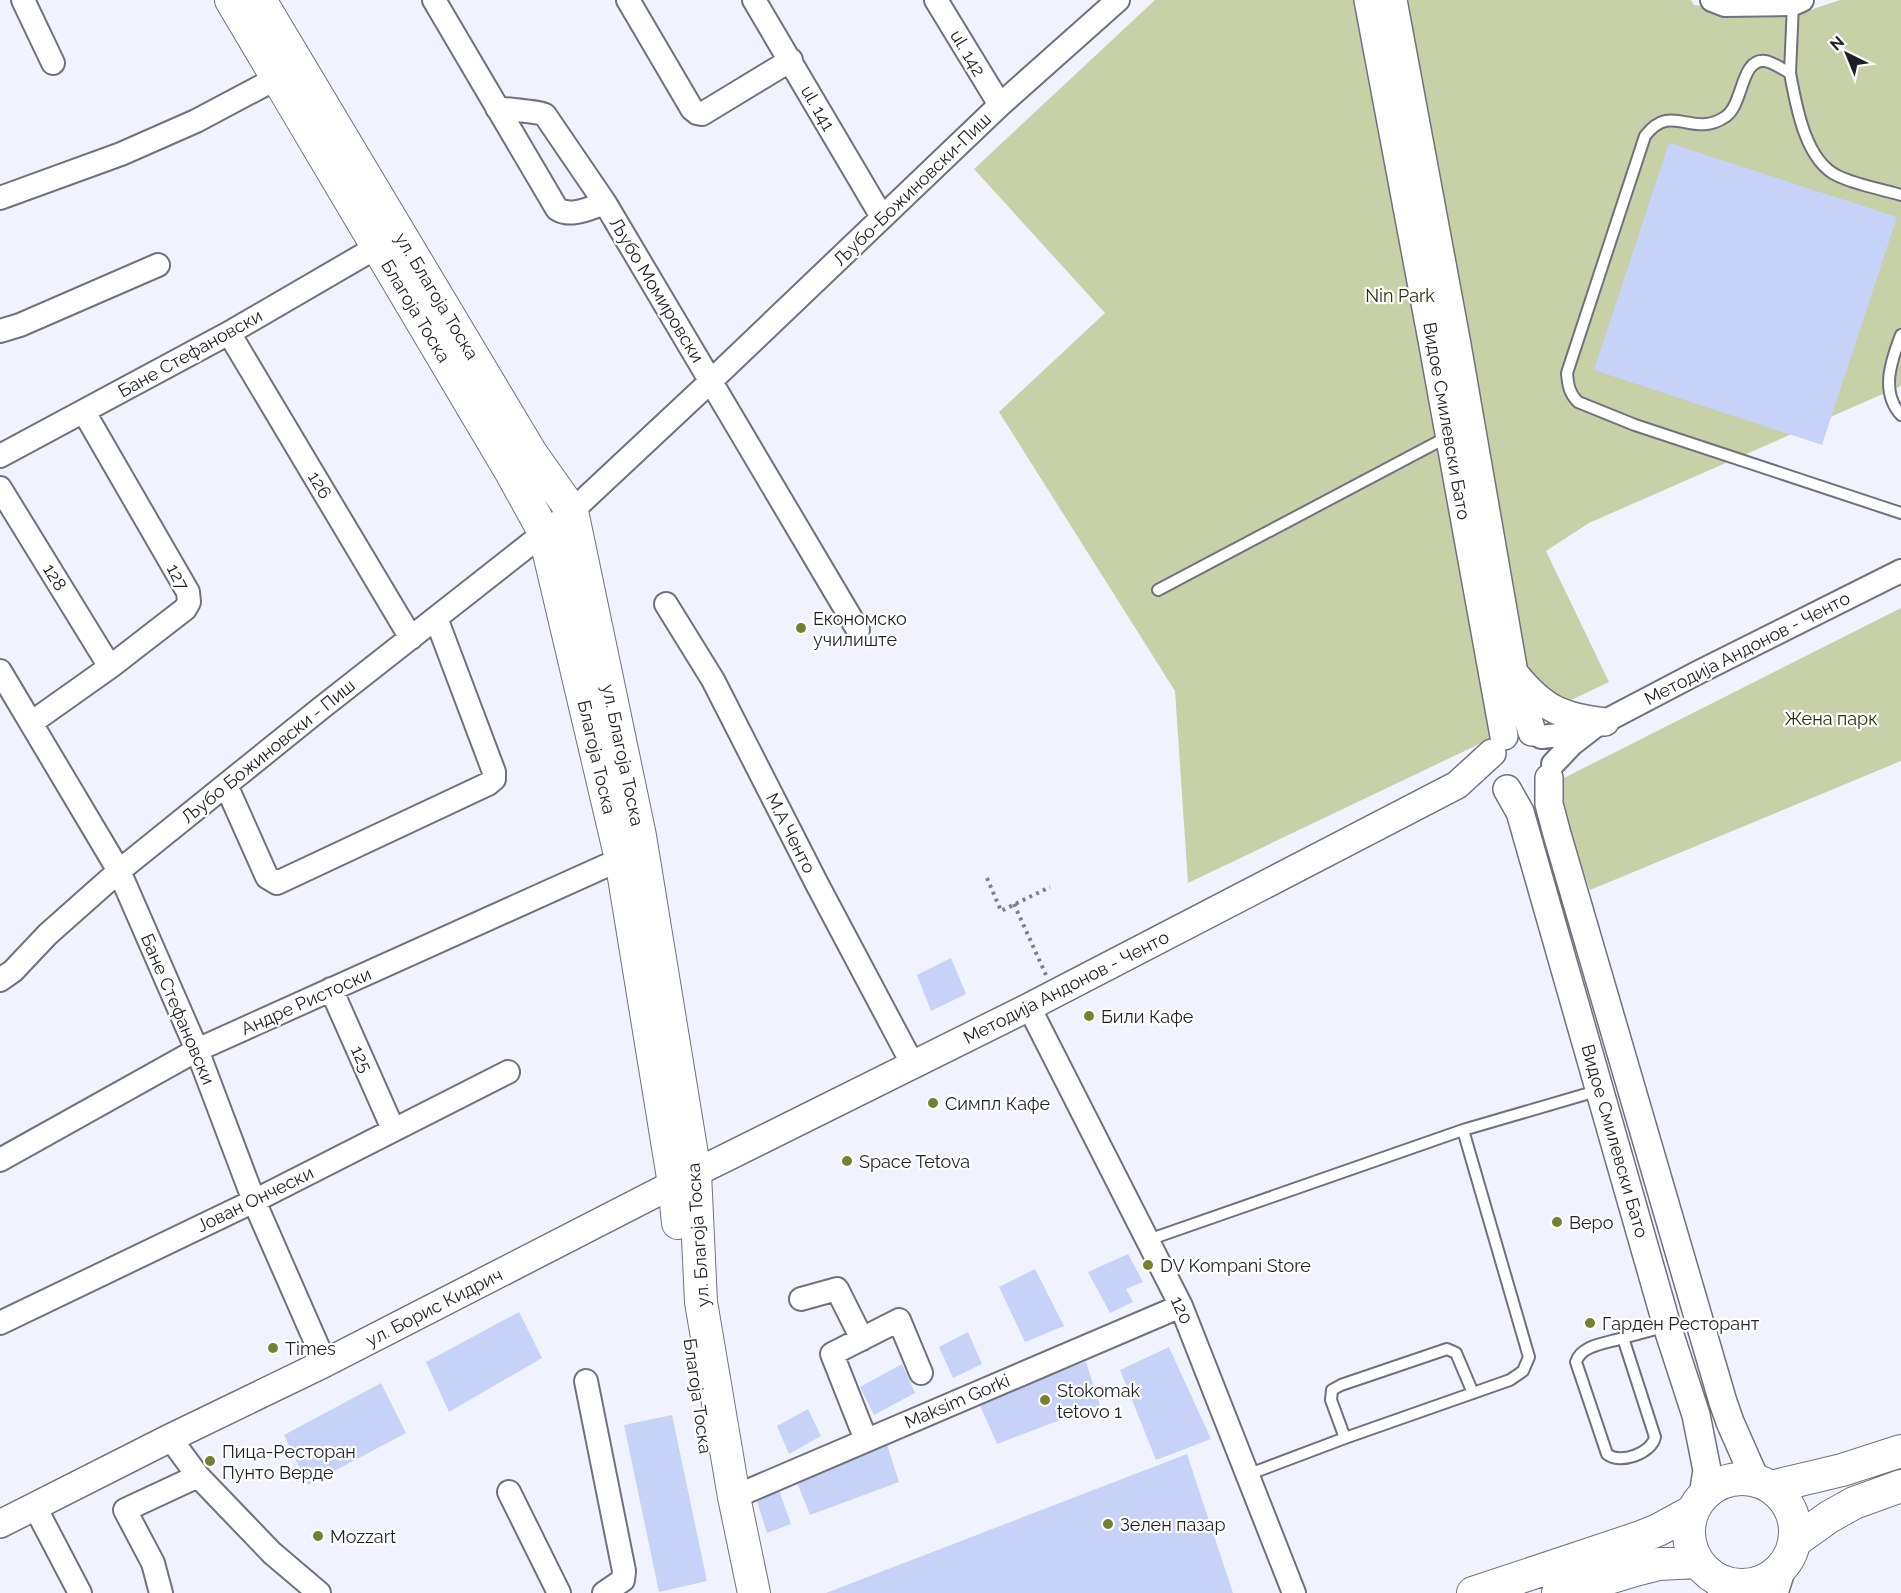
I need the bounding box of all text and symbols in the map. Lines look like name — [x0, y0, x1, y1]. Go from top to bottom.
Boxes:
north arrow — [1817, 24, 1877, 84]
street label: ul. 142 — [946, 26, 990, 80]
text: N — [1826, 32, 1848, 55]
street label: ul. 141 — [797, 82, 839, 135]
street label: Љубо-Божиновски-Пиш — [829, 108, 995, 270]
street label: Љубо Момировски — [605, 214, 709, 366]
street label: ул. Благоја Тоска — [390, 228, 484, 364]
street label: Благоја Тоска — [377, 255, 455, 367]
park label: Nin Park — [1365, 285, 1435, 306]
street label: Бане Стефановски — [114, 305, 266, 401]
street label: Видое Смилевски Бато — [1419, 321, 1475, 522]
street label: 126 — [304, 468, 336, 503]
street label: 128 — [39, 560, 71, 594]
street label: 127 — [163, 560, 194, 594]
street label: Методија Андонов - Ченто — [1641, 587, 1854, 709]
place label: Економско училиште — [813, 608, 907, 650]
marker: Економско училиште — [794, 621, 808, 635]
street label: Љубо Божиновски - Пиш — [177, 675, 359, 827]
street label: ул. Благоја Тоска — [597, 682, 649, 828]
street label: Благоја Тоска — [573, 698, 621, 816]
park label: Жена парк — [1784, 708, 1878, 729]
street label: М.А Ченто — [762, 789, 820, 877]
street label: Методија Андонов - Ченто — [960, 926, 1173, 1048]
street label: Бане Стефановски — [137, 930, 219, 1088]
street label: Андре Ристоски — [238, 963, 374, 1039]
place label: Били Кафе — [1101, 1006, 1194, 1027]
marker: Били Кафе — [1082, 1009, 1096, 1023]
street label: 125 — [347, 1042, 377, 1076]
street label: Видое Смилевски Бато — [1577, 1042, 1653, 1240]
place label: Симпл Кафе — [945, 1093, 1050, 1114]
marker: Симпл Кафе — [926, 1096, 940, 1110]
place label: Space Tetova — [859, 1151, 970, 1172]
marker: Space Tetova — [840, 1154, 854, 1168]
street label: Јован Ончески — [193, 1162, 317, 1236]
street label: ул. Благоја Тоска — [682, 1162, 714, 1308]
place label: Веро — [1569, 1212, 1614, 1233]
marker: Веро — [1550, 1215, 1564, 1229]
place label: DV Kompani Store — [1160, 1255, 1311, 1276]
marker: DV Kompani Store — [1141, 1258, 1155, 1272]
street label: ул. Борис Кидрич — [362, 1264, 506, 1350]
street label: 120 — [1167, 1293, 1197, 1327]
place label: Гарден Ресторант — [1602, 1313, 1760, 1334]
marker: Гарден Ресторант — [1583, 1316, 1597, 1330]
street label: Благоја Тоска — [680, 1337, 716, 1455]
place label: Times — [285, 1338, 336, 1359]
marker: Times — [266, 1341, 280, 1355]
street label: Maksim Gorki — [901, 1369, 1013, 1433]
place label: Stokomak tetovo 1 — [1057, 1380, 1140, 1422]
marker: Stokomak tetovo 1 — [1038, 1393, 1052, 1407]
place label: Пица-Ресторан Пунто Верде — [222, 1441, 356, 1483]
marker: Пица-Ресторан Пунто Верде — [203, 1454, 217, 1468]
place label: Зелен пазар — [1120, 1514, 1226, 1535]
marker: Зелен пазар — [1101, 1517, 1115, 1531]
place label: Mozzart — [330, 1526, 396, 1547]
marker: Mozzart — [311, 1529, 325, 1543]

